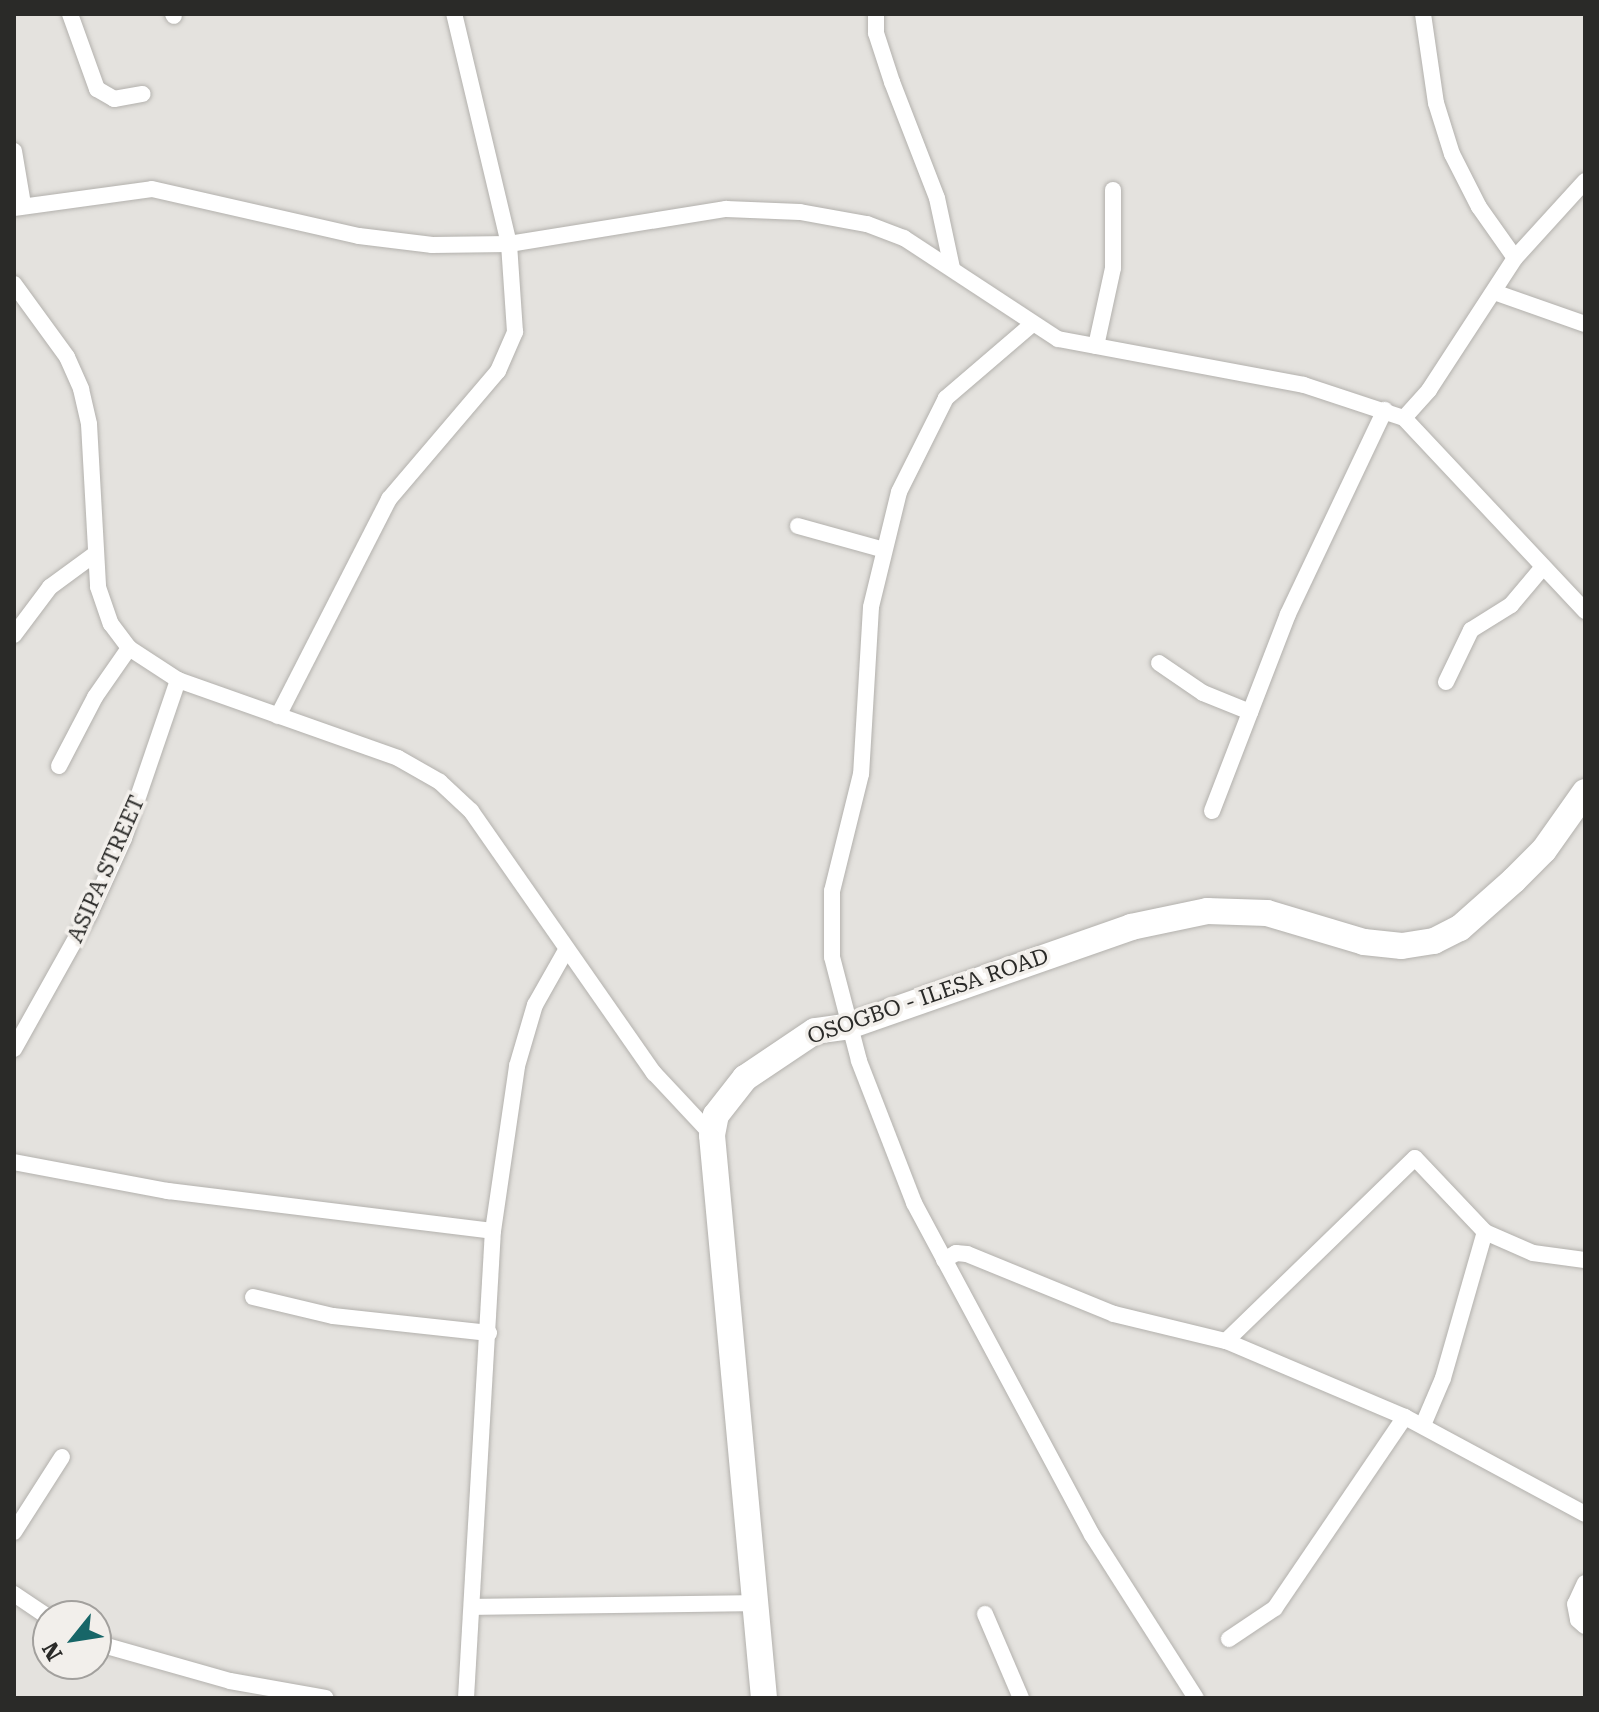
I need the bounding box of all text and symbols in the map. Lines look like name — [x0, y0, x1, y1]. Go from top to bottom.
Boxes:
street label: ASIPA STREET — [62, 791, 150, 947]
street label: OSOGBO - ILESA ROAD — [804, 942, 1052, 1050]
north arrow — [32, 1600, 112, 1680]
text: N — [37, 1638, 68, 1665]

